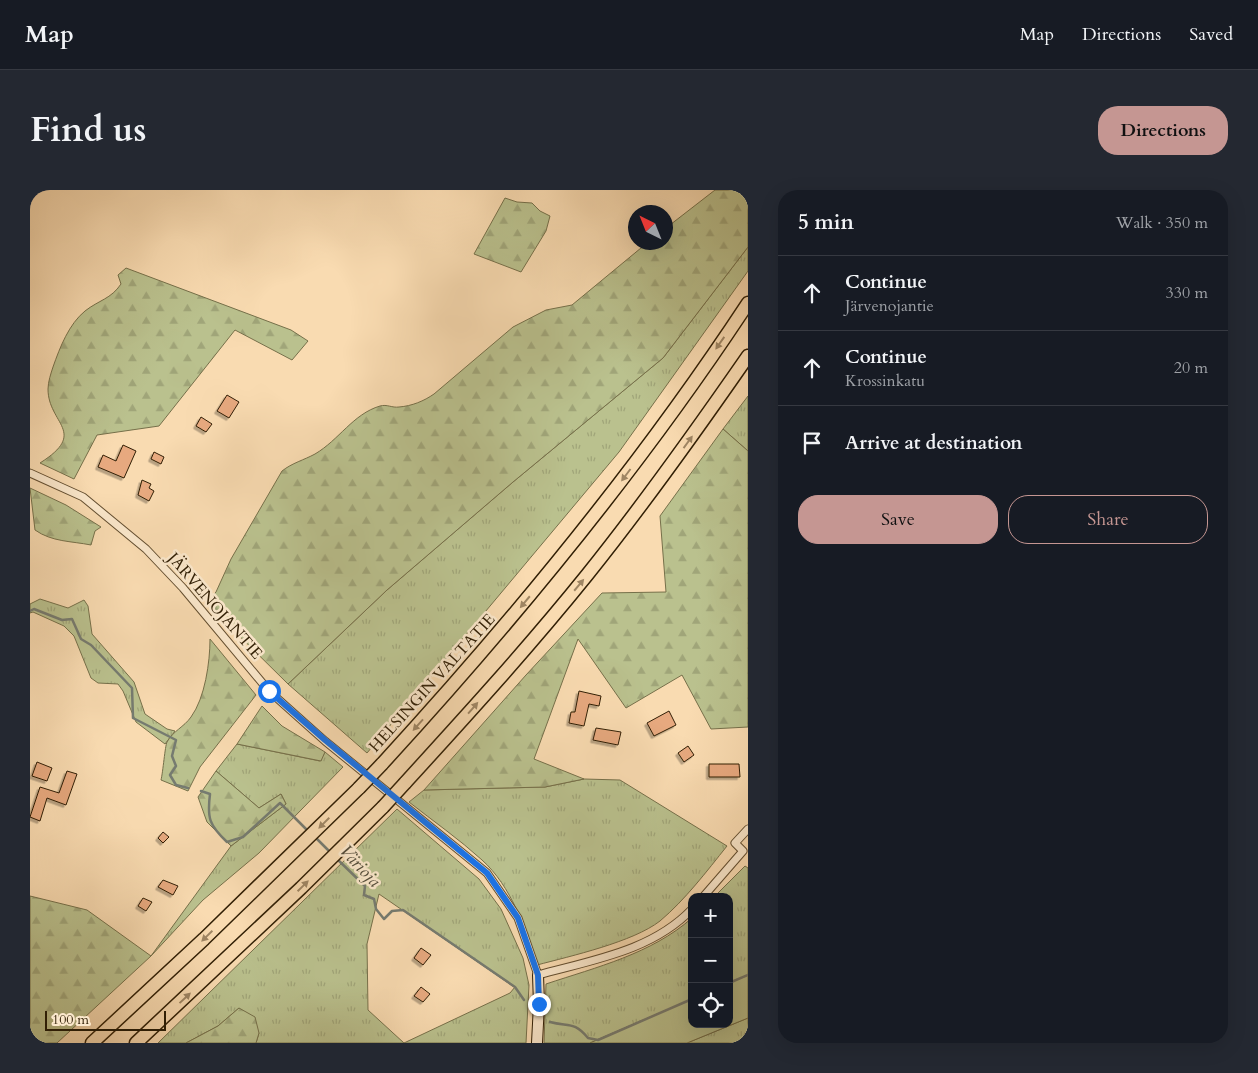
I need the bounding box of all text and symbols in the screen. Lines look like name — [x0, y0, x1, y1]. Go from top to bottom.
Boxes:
text: Map — [25, 18, 74, 51]
text: Map — [1020, 22, 1054, 47]
text: Directions — [1082, 22, 1161, 47]
text: Saved — [1189, 22, 1233, 47]
text: Find us — [30, 106, 146, 154]
button: Directions — [1098, 106, 1228, 155]
north arrow — [628, 205, 673, 250]
text: 5 min — [798, 208, 854, 237]
text: Walk · 350 m — [1116, 212, 1208, 234]
text: Continue — [845, 269, 927, 295]
icon: ahead — [798, 279, 826, 307]
text: 330 m — [1166, 282, 1208, 304]
text: Järvenojantie — [845, 295, 934, 317]
one-way arrow — [715, 336, 725, 350]
text: Continue — [845, 344, 927, 370]
icon: ahead — [798, 354, 826, 382]
text: 20 m — [1174, 357, 1208, 379]
text: Krossinkatu — [845, 370, 925, 392]
icon: arrive — [798, 429, 826, 457]
text: Arrive at destination — [845, 430, 1022, 456]
one-way arrow — [683, 435, 693, 449]
one-way arrow — [621, 468, 631, 482]
button: Save — [798, 495, 998, 544]
button: Share — [1008, 495, 1208, 544]
street label: JÄRVENOJANTIE — [161, 547, 268, 664]
one-way arrow — [573, 578, 584, 591]
one-way arrow — [519, 596, 531, 608]
street label: HELSINGIN VALTATIE — [364, 609, 500, 757]
route start — [258, 680, 281, 703]
one-way arrow — [467, 703, 479, 715]
one-way arrow — [412, 718, 424, 730]
one-way arrow — [318, 816, 330, 828]
water label: Värioja — [334, 839, 386, 893]
one-way arrow — [297, 881, 309, 893]
map controls — [688, 893, 733, 1028]
button: + — [688, 893, 733, 938]
one-way arrow — [202, 930, 214, 942]
button: − — [688, 938, 733, 983]
button: locate — [688, 983, 733, 1028]
one-way arrow — [179, 992, 191, 1004]
route end — [528, 993, 551, 1016]
scale bar — [45, 1008, 166, 1031]
text: 100 m — [52, 1010, 89, 1029]

